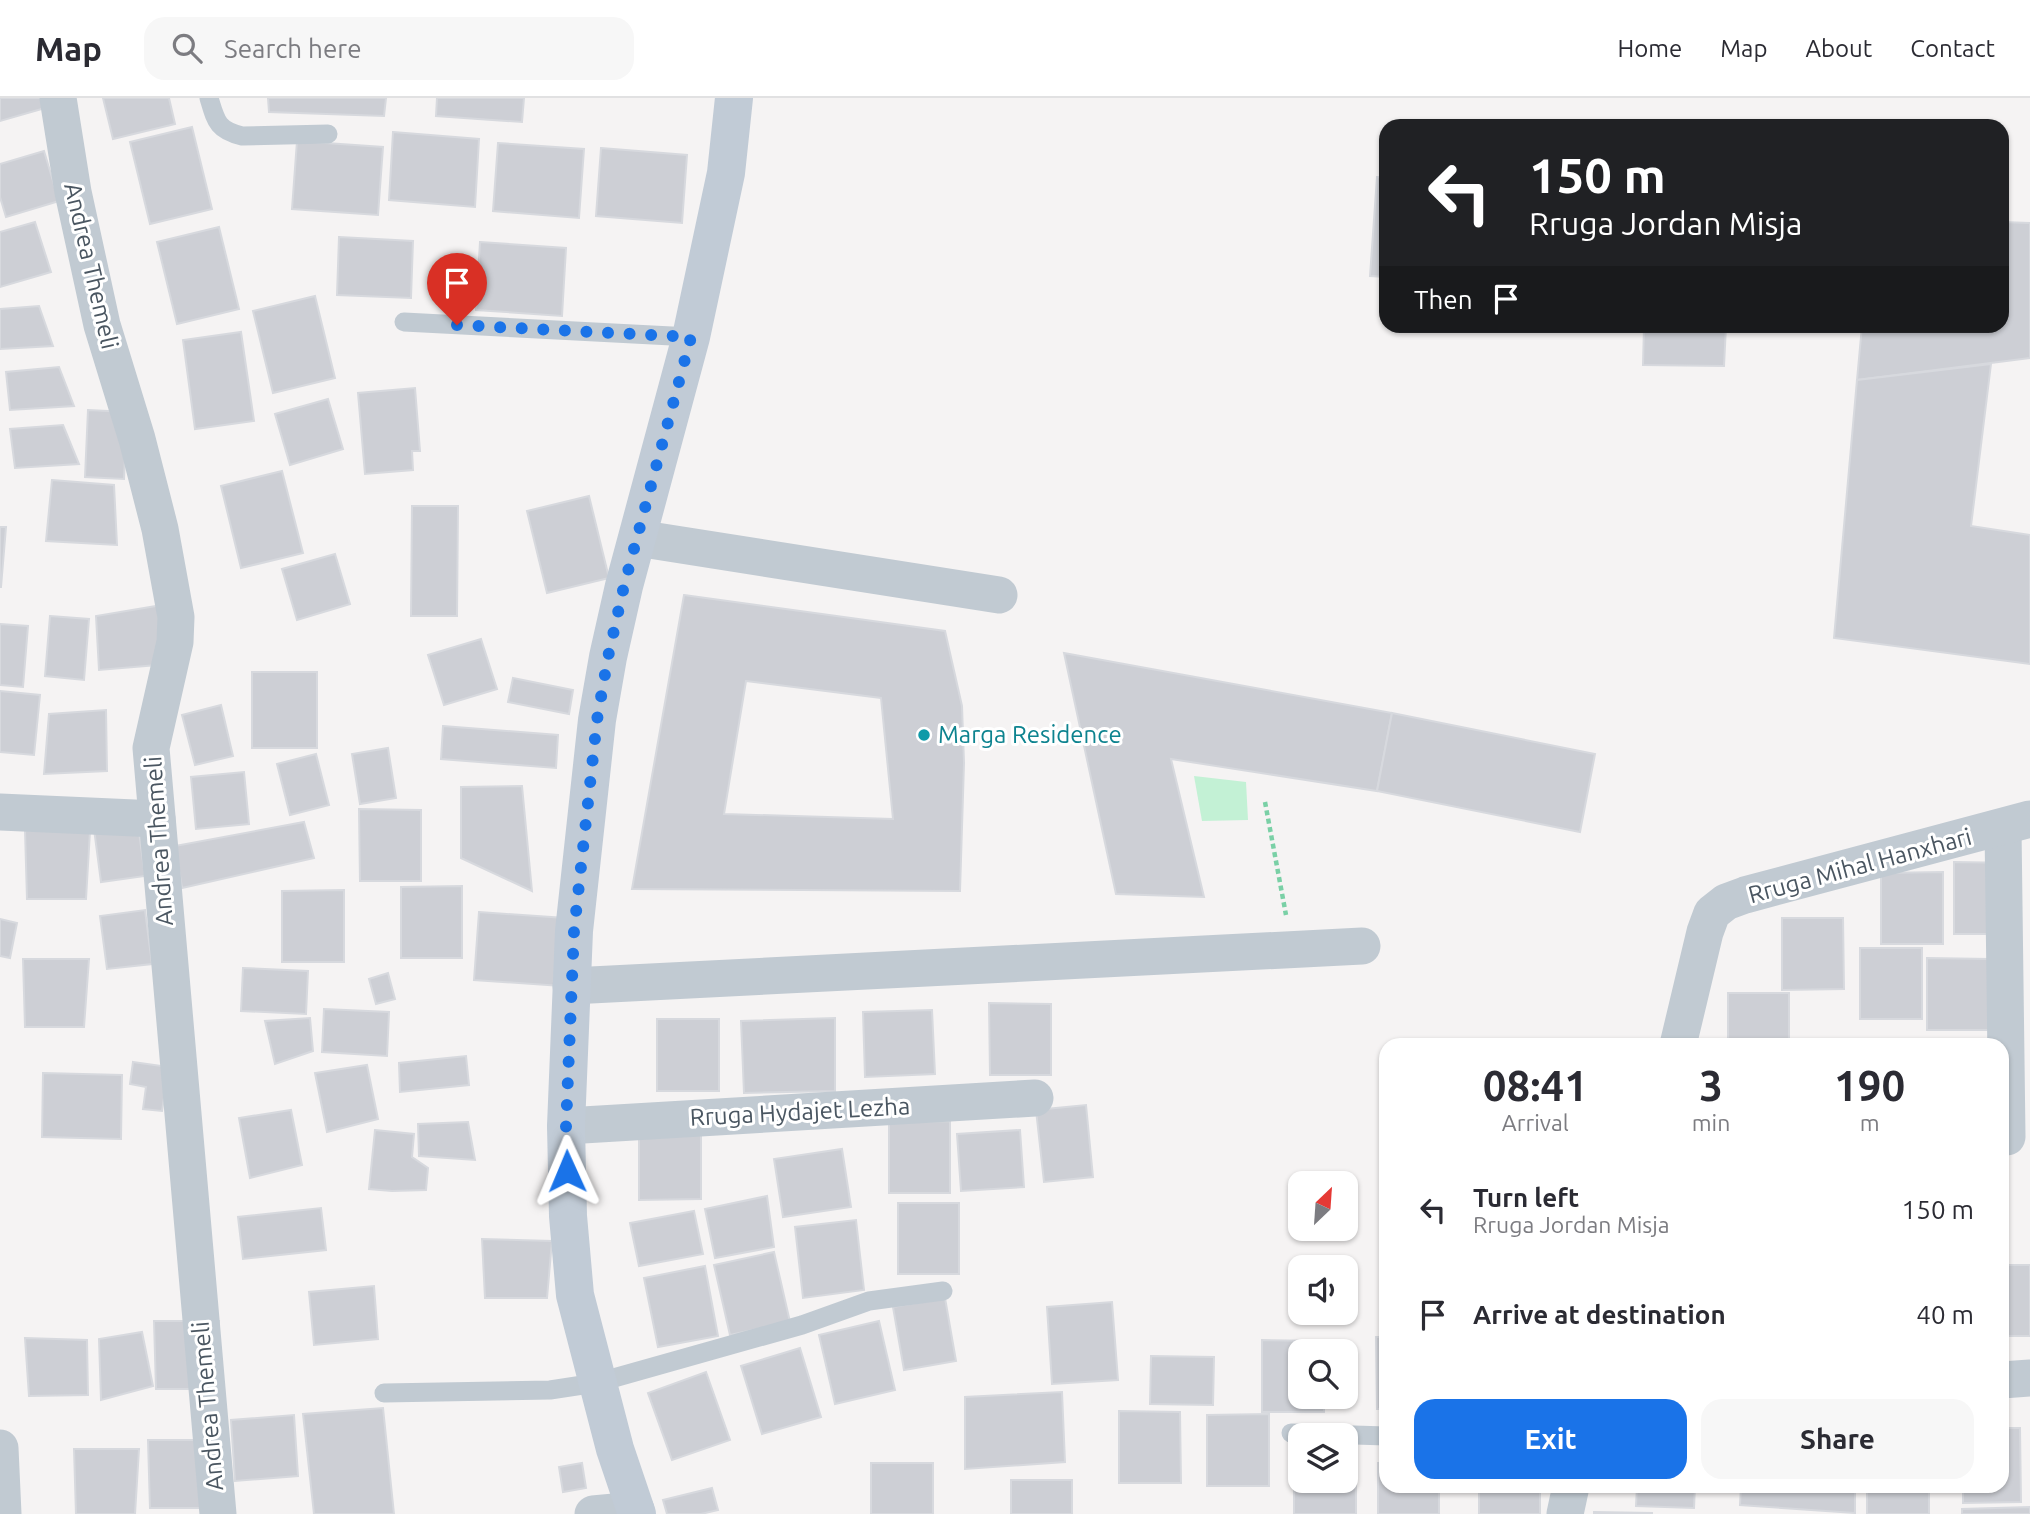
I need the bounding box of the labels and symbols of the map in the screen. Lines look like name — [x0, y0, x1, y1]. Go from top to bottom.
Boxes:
street label: Andrea Themeli — [59, 180, 124, 352]
pin — [427, 253, 487, 325]
place label: Marga Residence — [938, 721, 1122, 748]
marker: Marga Residence — [916, 727, 932, 743]
street label: Andrea Themeli — [139, 755, 178, 927]
street label: Rruga Mihal Hanxhari — [1745, 823, 1974, 908]
street label: Rruga Hydajet Lezha — [689, 1092, 911, 1131]
position arrow — [530, 1134, 604, 1208]
north arrow — [1288, 1171, 1358, 1241]
street label: Andrea Themeli — [187, 1320, 228, 1492]

